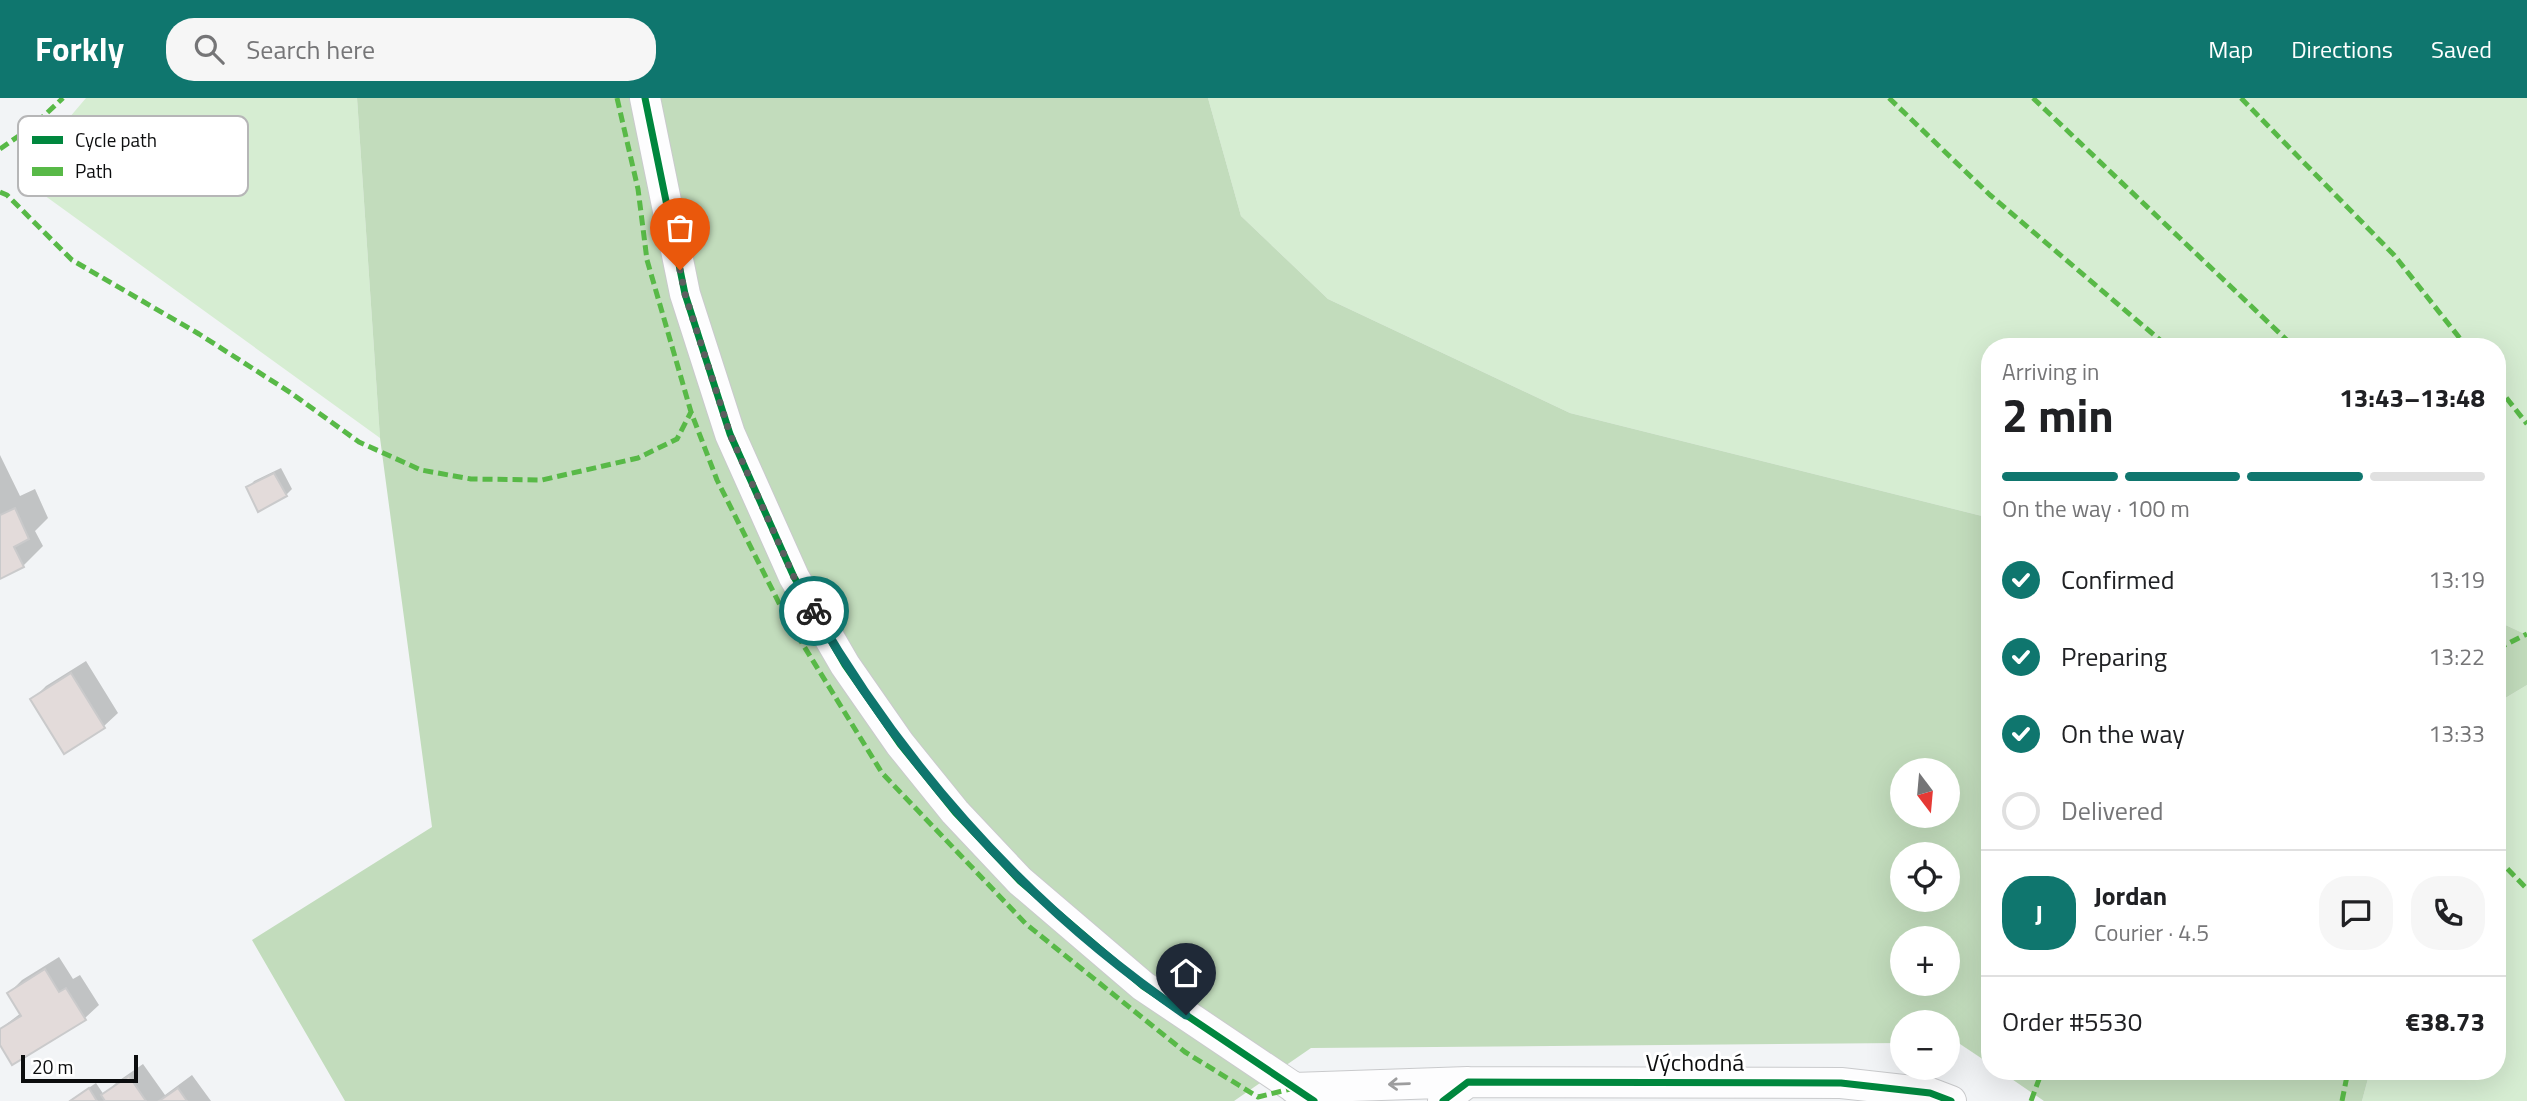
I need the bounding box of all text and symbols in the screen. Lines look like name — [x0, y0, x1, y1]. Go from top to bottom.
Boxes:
search box — [166, 18, 656, 81]
text: Forkly — [35, 24, 124, 74]
icon: search — [190, 30, 228, 68]
text: Search here — [246, 30, 375, 69]
text: Map — [2208, 31, 2253, 67]
text: Directions — [2291, 31, 2393, 67]
text: Saved — [2431, 31, 2492, 67]
legend — [18, 116, 248, 196]
text: Cycle path — [75, 125, 157, 154]
text: Path — [75, 156, 113, 185]
pin — [650, 198, 710, 270]
icon: bag — [661, 209, 699, 247]
text: Arriving in — [2002, 354, 2099, 389]
text: 13:43–13:48 — [2339, 378, 2485, 417]
text: 2 min — [2002, 380, 2114, 450]
text: On the way · 100 m — [2002, 491, 2190, 526]
text: Confirmed — [2061, 560, 2175, 599]
icon: check — [2002, 561, 2040, 599]
text: 13:19 — [2428, 562, 2485, 597]
courier — [779, 576, 849, 646]
icon: bike — [795, 592, 833, 630]
text: Preparing — [2061, 637, 2167, 676]
icon: check — [2002, 638, 2040, 676]
text: 13:22 — [2428, 639, 2485, 674]
text: On the way — [2061, 714, 2185, 753]
icon: check — [2002, 715, 2040, 753]
text: 13:33 — [2428, 716, 2485, 751]
north arrow — [1890, 758, 1960, 828]
map controls — [1890, 758, 1960, 1080]
text: Delivered — [2061, 791, 2164, 830]
button: locate — [1890, 842, 1960, 912]
text: Jordan — [2094, 876, 2167, 915]
button: chat — [2319, 876, 2393, 950]
button: phone — [2411, 876, 2485, 950]
text: J — [2035, 894, 2043, 933]
text: Courier · 4.5 — [2094, 915, 2209, 950]
button: + — [1890, 926, 1960, 996]
pin — [1156, 943, 1216, 1015]
icon: home — [1167, 954, 1205, 992]
text: Order #5530 — [2002, 1002, 2142, 1041]
text: €38.73 — [2406, 1002, 2485, 1041]
button: − — [1890, 1010, 1960, 1080]
street label: Východná — [1646, 1044, 1744, 1080]
scale bar — [21, 1052, 138, 1084]
text: 20 m — [32, 1052, 73, 1081]
one-way arrow — [1388, 1078, 1411, 1091]

